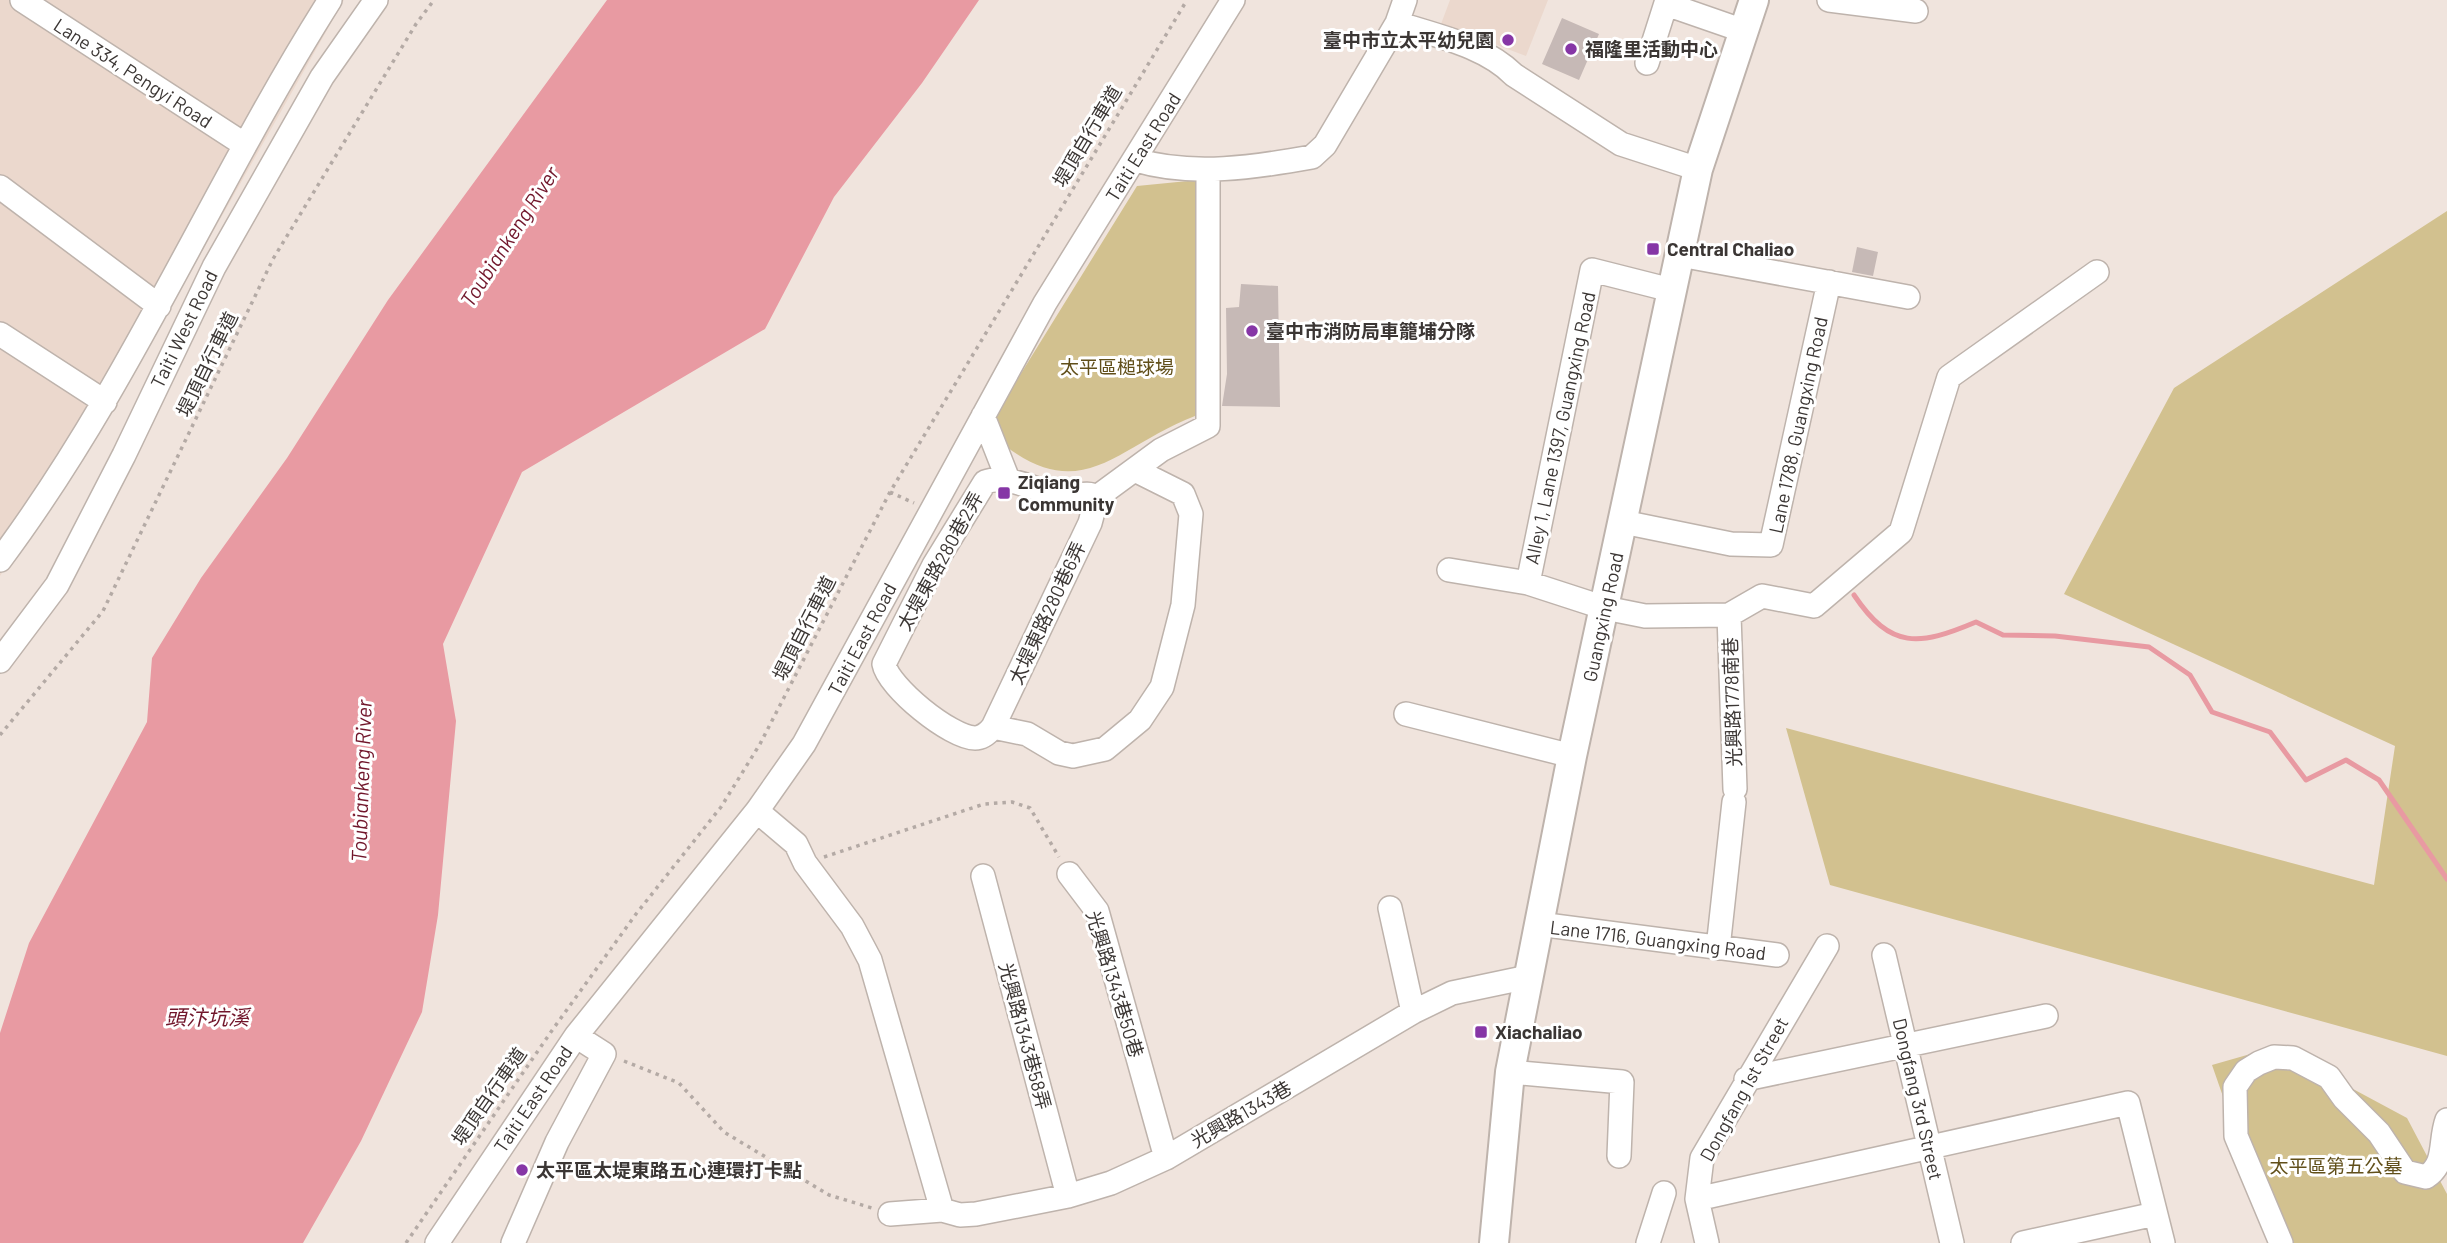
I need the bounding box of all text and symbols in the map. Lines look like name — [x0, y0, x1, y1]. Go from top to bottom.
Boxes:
street label: Lane 334, Pengyi Road — [50, 13, 217, 132]
place label: 臺中市立太平幼兒園 — [1323, 28, 1494, 51]
marker: 臺中市立太平幼兒園 — [1500, 32, 1516, 48]
place label: 福隆里活動中心 — [1585, 37, 1718, 60]
marker: 福隆里活動中心 — [1563, 41, 1579, 57]
street label: 堤頂自行車道 — [1047, 81, 1126, 191]
street label: Taiti East Road — [1100, 88, 1185, 205]
water label: Toubiankeng River — [454, 161, 564, 311]
place label: Central Chaliao — [1667, 237, 1794, 260]
marker: Central Chaliao — [1645, 241, 1661, 257]
street label: Taiti West Road — [145, 266, 222, 391]
street label: Alley 1, Lane 1397, Guangxing Road — [1519, 290, 1600, 566]
street label: 堤頂自行車道 — [171, 308, 242, 420]
street label: Lane 1788, Guangxing Road — [1763, 314, 1832, 535]
place label: 臺中市消防局車籠埔分隊 — [1266, 319, 1475, 342]
marker: 臺中市消防局車籠埔分隊 — [1244, 323, 1260, 339]
park label: 太平區槌球場 — [1060, 355, 1174, 378]
place label: Ziqiang Community — [1018, 470, 1115, 515]
marker: Ziqiang Community — [996, 485, 1012, 501]
street label: 太堤東路280巷2弄 — [892, 487, 987, 634]
street label: 太堤東路280巷6弄 — [1003, 538, 1090, 688]
street label: Guangxing Road — [1578, 550, 1627, 684]
street label: 堤頂自行車道 — [767, 572, 840, 684]
street label: Taiti East Road — [822, 579, 901, 699]
street label: 光興路1778南巷 — [1718, 637, 1745, 767]
water label: Toubiankeng River — [345, 699, 376, 863]
street label: 光興路1343巷50巷 — [1082, 908, 1149, 1060]
street label: Lane 1716, Guangxing Road — [1549, 915, 1767, 964]
street label: 光興路1343巷58弄 — [995, 960, 1056, 1112]
water label: 頭汴坑溪 — [165, 1004, 252, 1029]
street label: Dongfang 1st Street — [1694, 1013, 1793, 1165]
street label: Dongfang 3rd Street — [1889, 1016, 1948, 1182]
place label: Xiachaliao — [1495, 1020, 1583, 1043]
marker: Xiachaliao — [1473, 1024, 1489, 1040]
street label: Taiti East Road — [488, 1041, 577, 1156]
street label: 堤頂自行車道 — [446, 1042, 531, 1149]
street label: 光興路1343巷 — [1186, 1075, 1295, 1152]
park label: 太平區第五公墓 — [2269, 1154, 2403, 1177]
place label: 太平區太堤東路五心連環打卡點 — [536, 1158, 802, 1181]
marker: 太平區太堤東路五心連環打卡點 — [514, 1162, 530, 1178]

